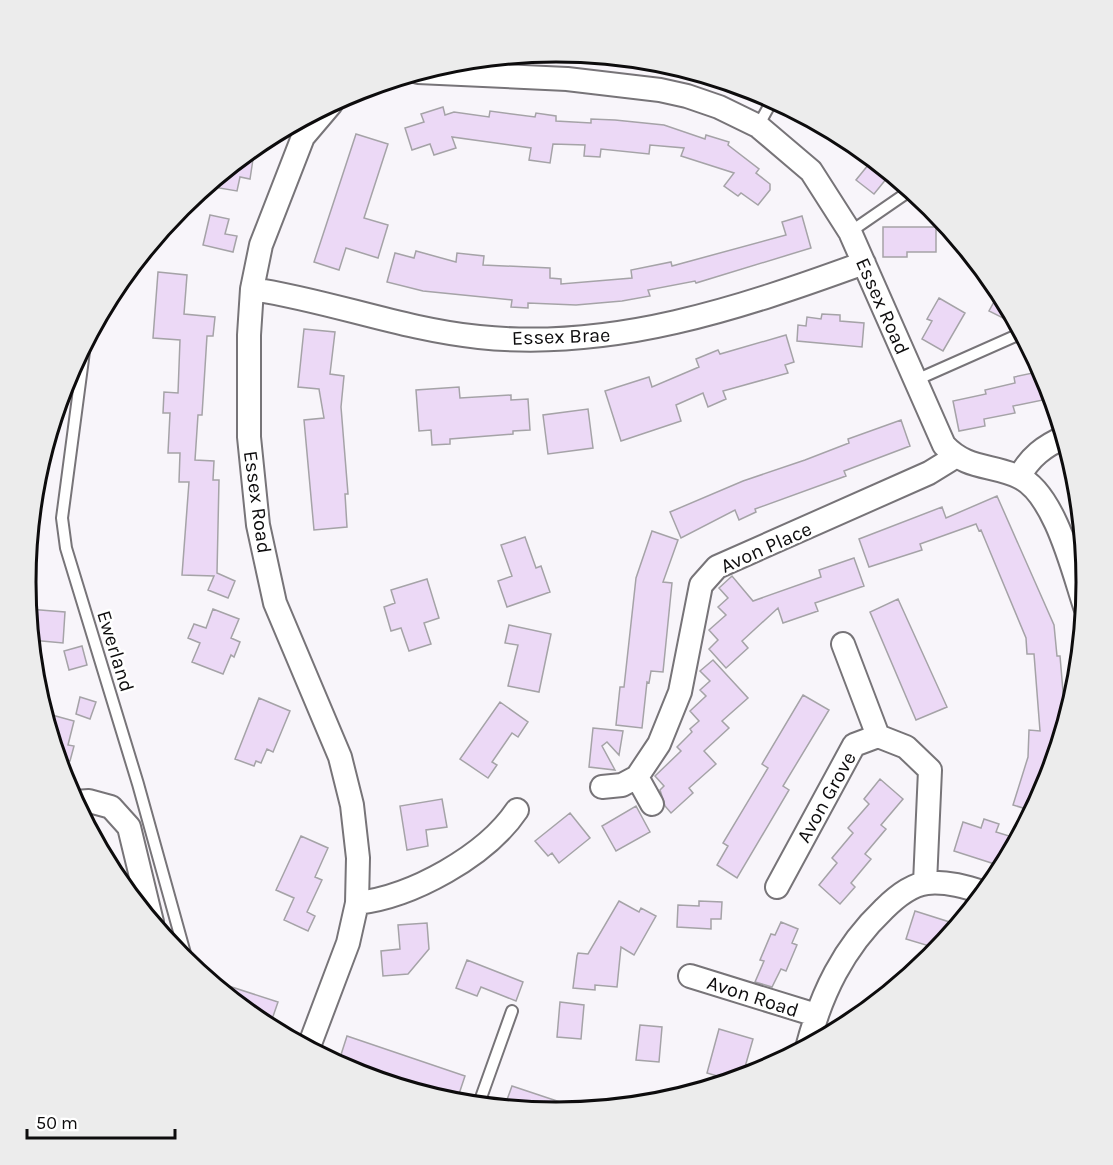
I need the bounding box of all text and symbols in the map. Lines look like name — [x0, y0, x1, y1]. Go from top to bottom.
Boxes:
street label: Essex Road — [851, 254, 914, 358]
street label: Essex Brae — [511, 323, 611, 350]
street label: Essex Road — [239, 449, 276, 555]
street label: Avon Place — [717, 517, 815, 578]
street label: Ewerland — [92, 608, 139, 695]
street label: Avon Grove — [792, 748, 861, 847]
street label: Avon Road — [704, 971, 802, 1022]
scale bar — [27, 1102, 176, 1140]
text: 50 m — [36, 1112, 78, 1134]

